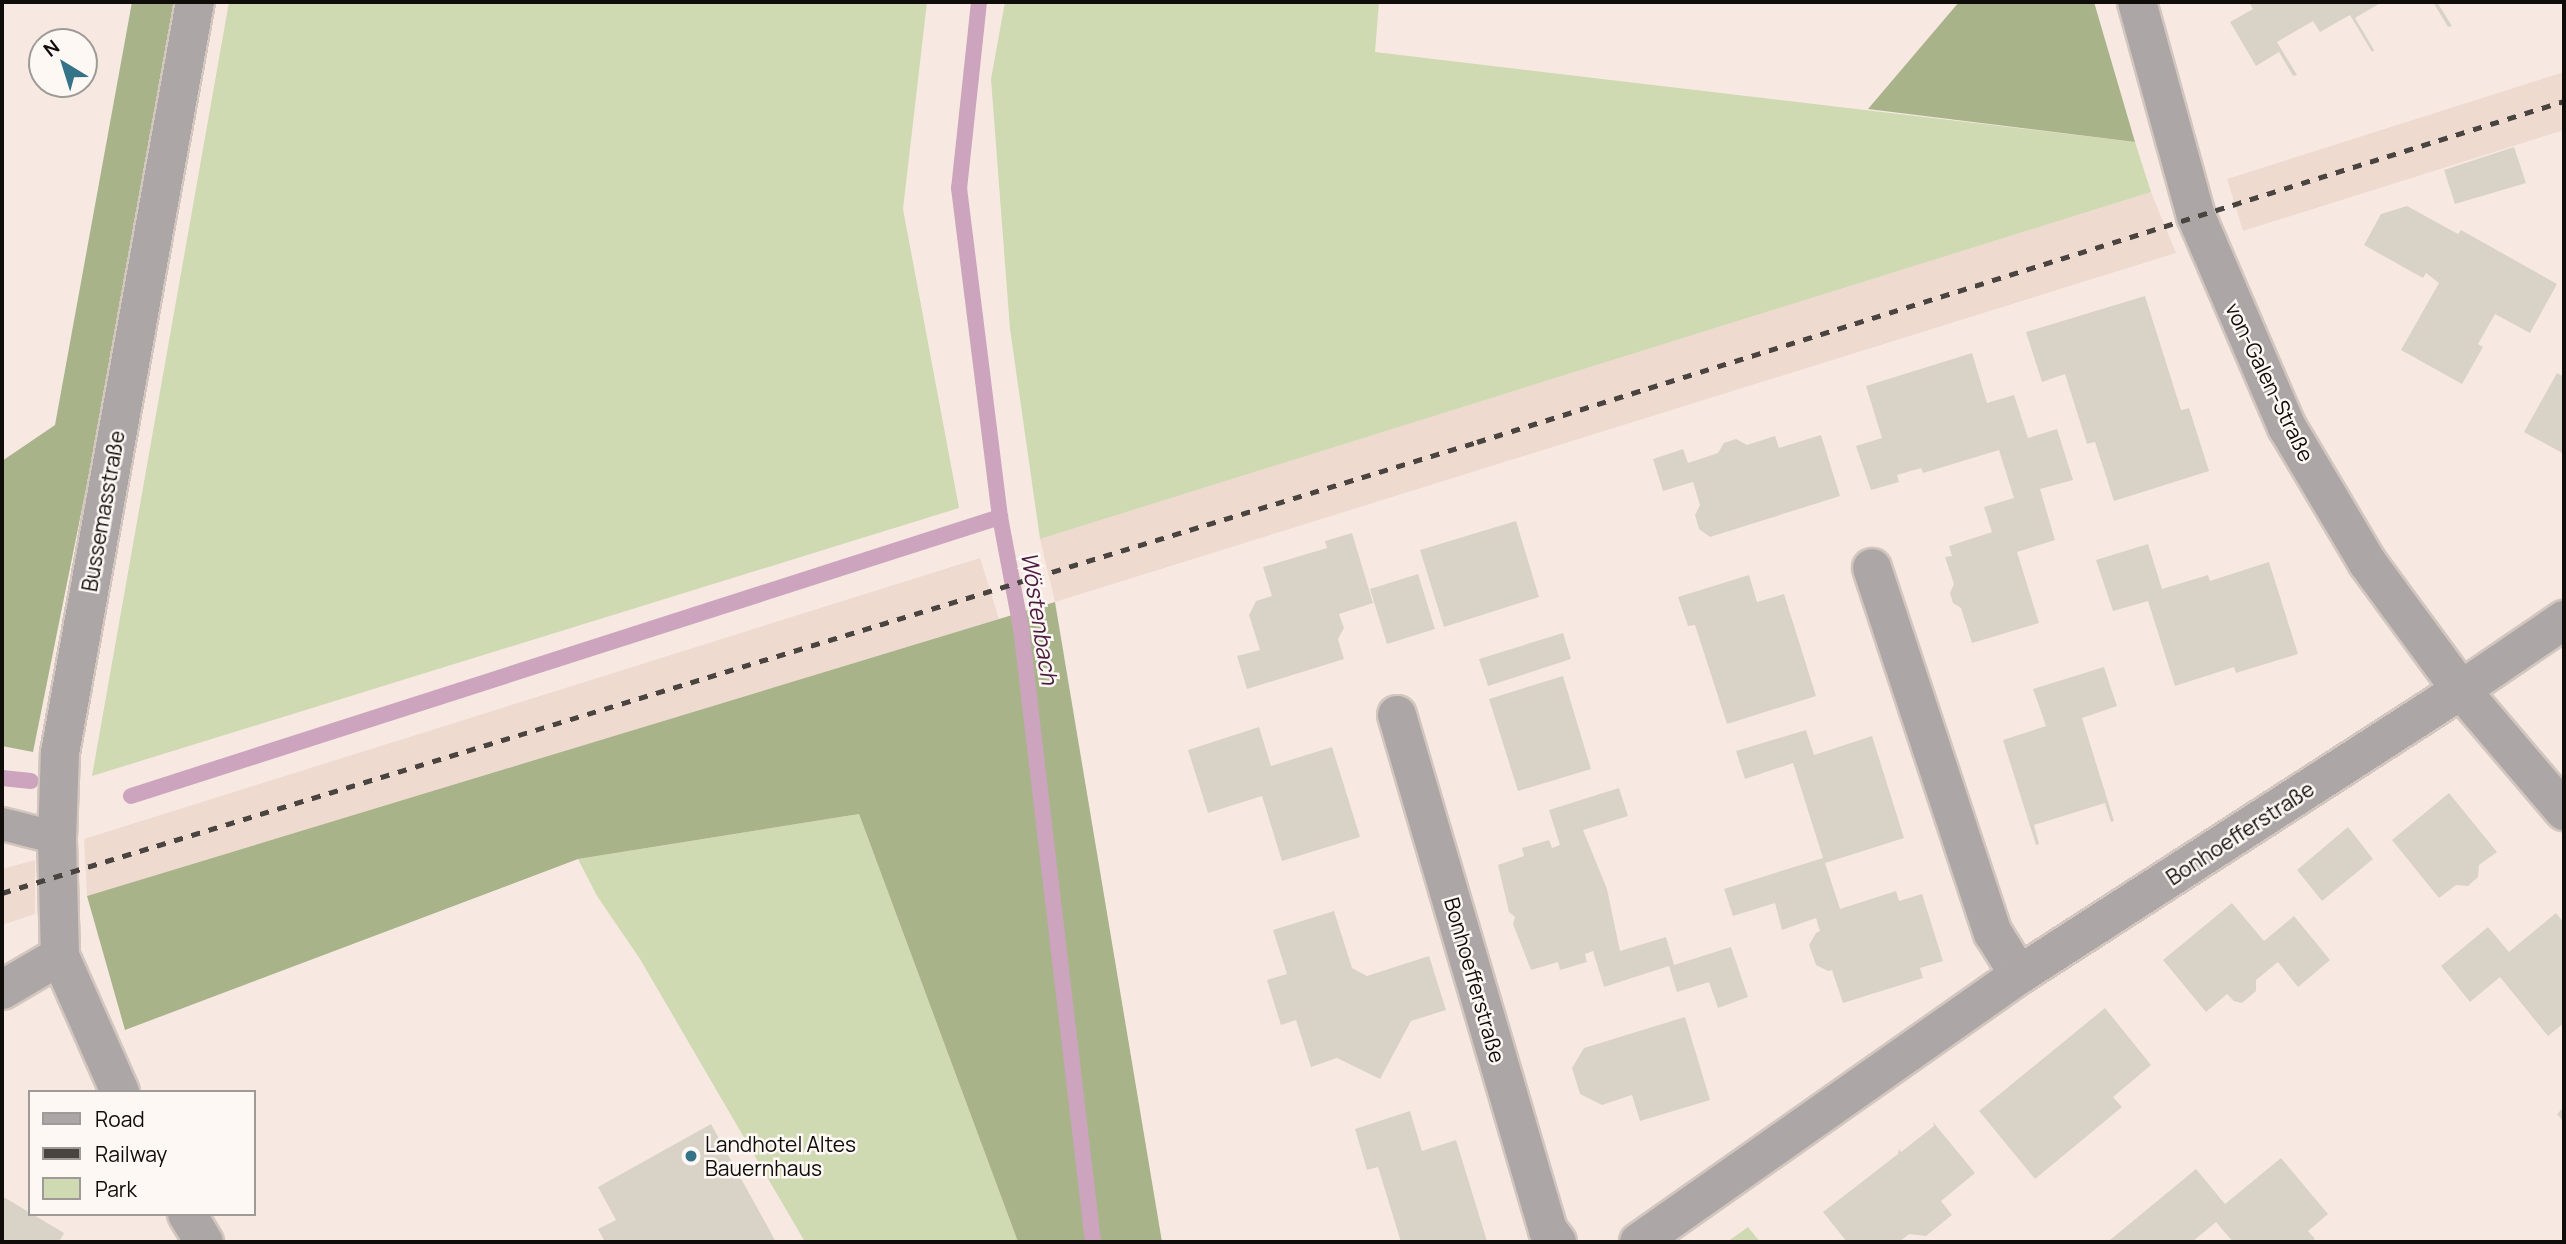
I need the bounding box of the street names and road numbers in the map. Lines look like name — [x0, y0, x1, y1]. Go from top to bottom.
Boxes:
street label: von-Galen-Straße — [2221, 298, 2319, 466]
street label: Bussemasstraße — [76, 429, 130, 593]
street label: Bonhoefferstraße — [2161, 776, 2319, 890]
street label: Bonhoefferstraße — [1439, 894, 1511, 1066]

